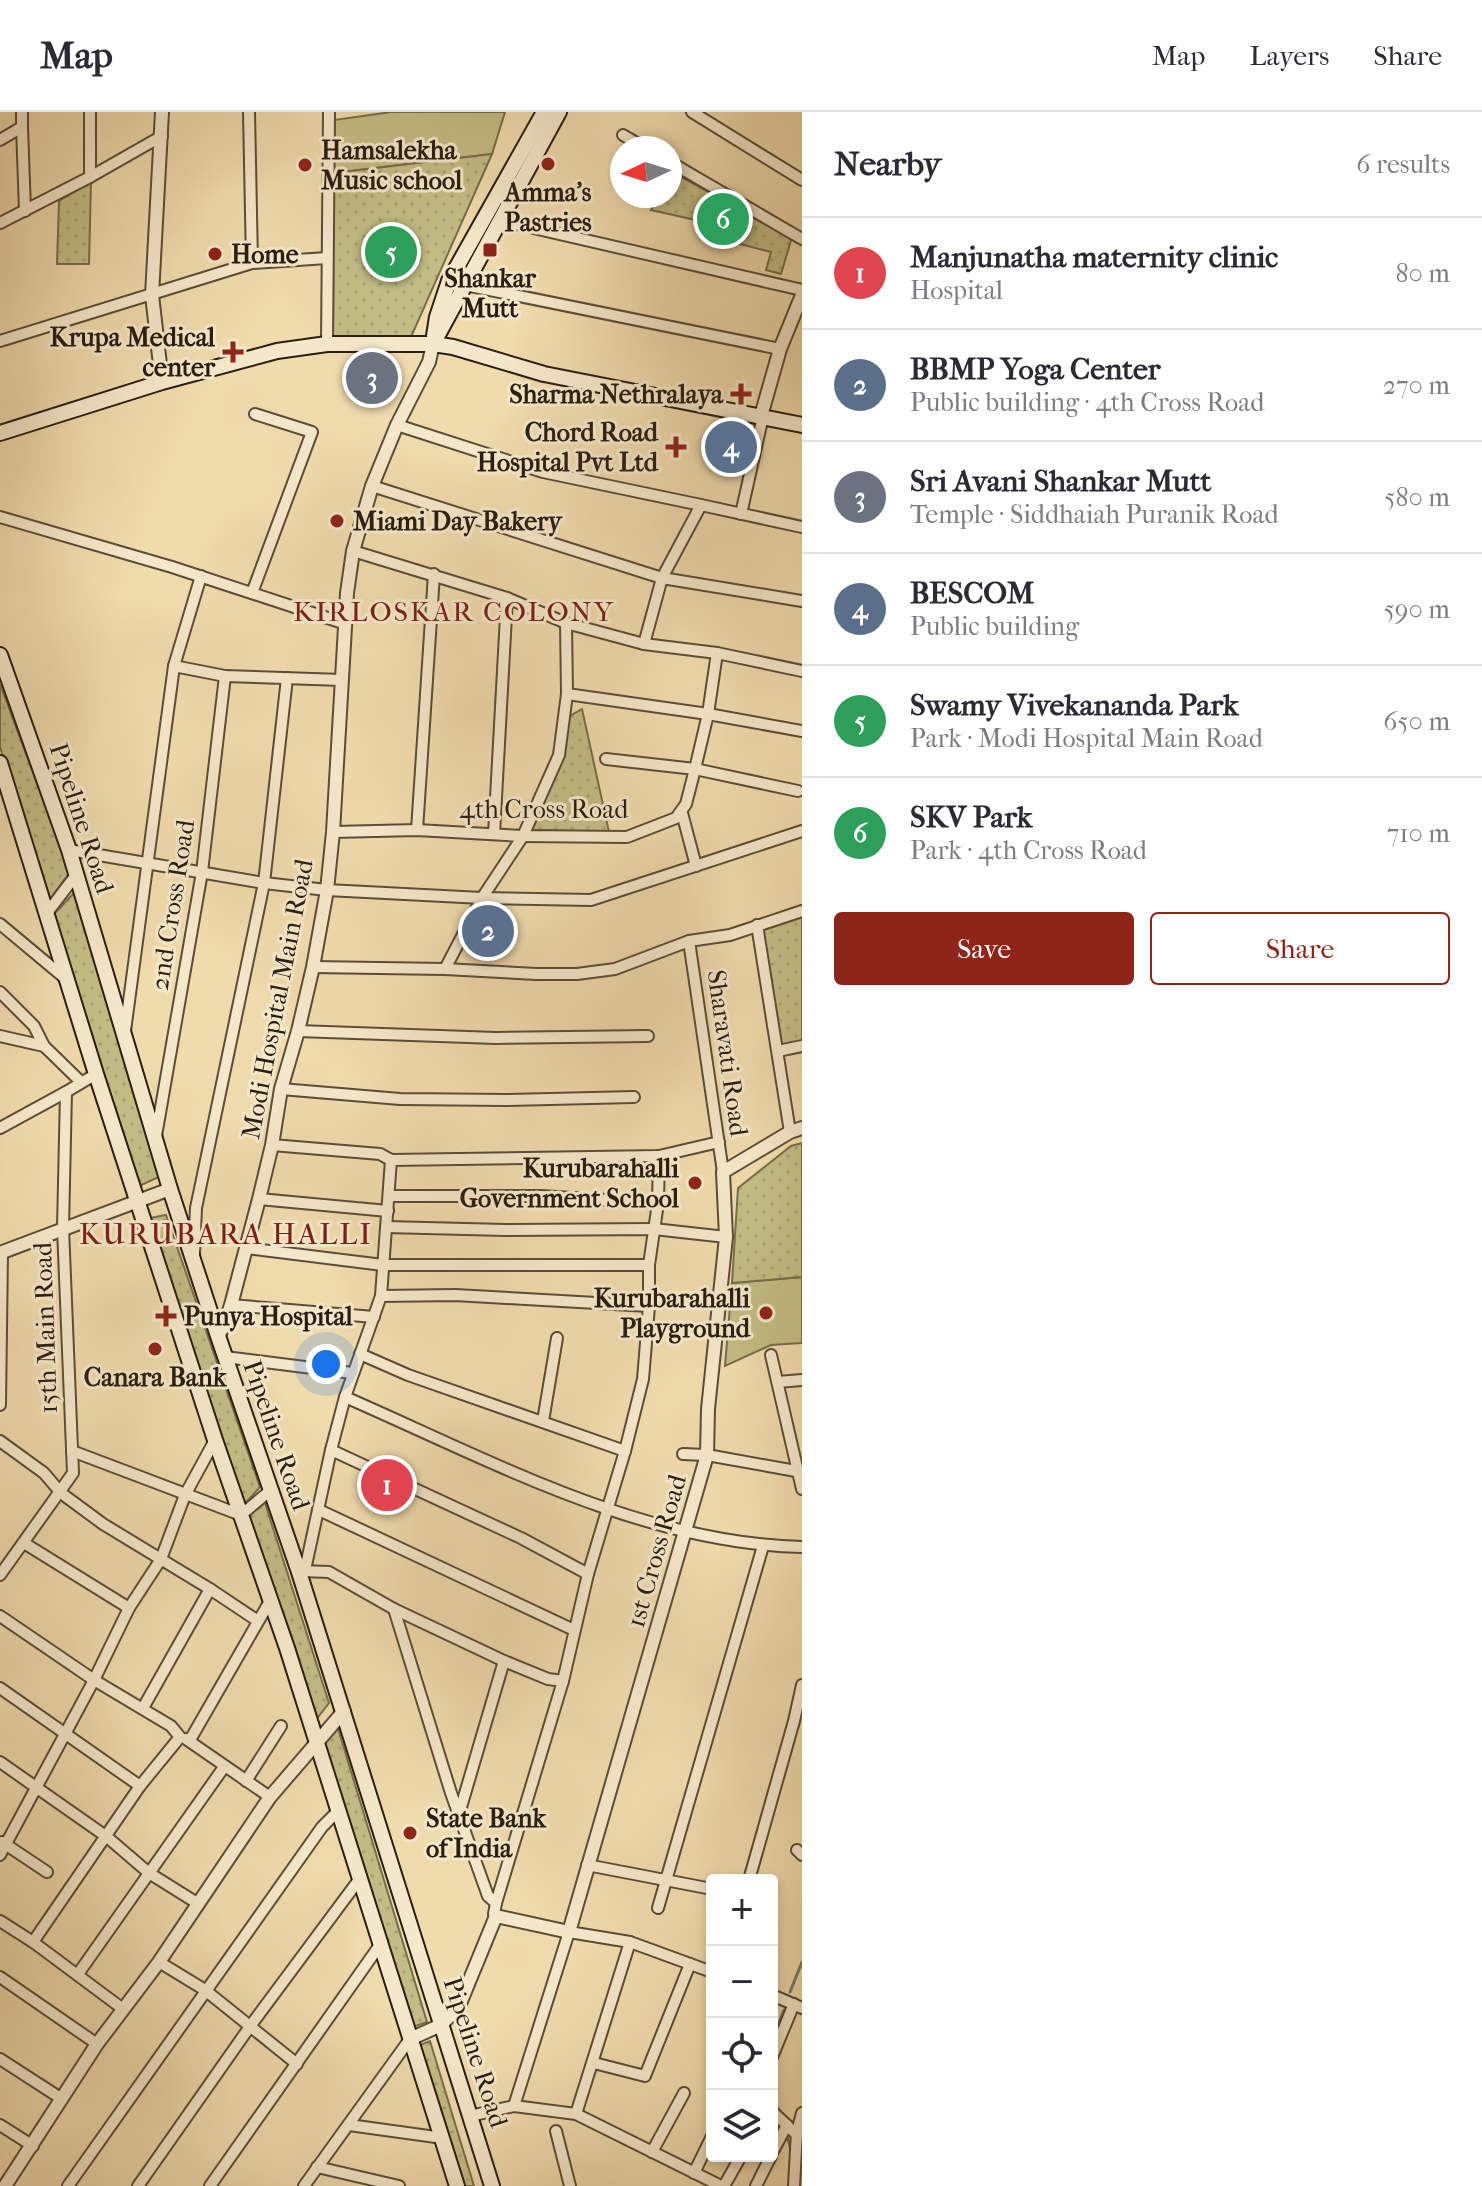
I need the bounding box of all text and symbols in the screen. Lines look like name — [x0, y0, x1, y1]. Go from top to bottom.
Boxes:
text: Map — [40, 33, 113, 78]
text: Map — [1152, 39, 1205, 72]
text: Layers — [1249, 39, 1329, 72]
text: Share — [1373, 39, 1442, 72]
place label: Hamsalekha Music school — [321, 135, 463, 196]
north arrow — [610, 136, 682, 208]
text: Nearby — [834, 144, 941, 184]
text: 6 results — [1356, 149, 1450, 180]
marker: Amma's Pastries — [539, 155, 557, 173]
marker: Hamsalekha Music school — [296, 156, 314, 174]
place label: Amma's Pastries — [503, 177, 592, 238]
pin: 6 — [697, 189, 749, 249]
pin: 5 — [365, 222, 417, 282]
place label: Home — [231, 239, 299, 270]
text: Manjunatha maternity clinic — [910, 240, 1278, 275]
marker: Shankar Mutt — [481, 241, 499, 259]
marker: Home — [206, 245, 224, 263]
text: 1 — [855, 258, 865, 289]
text: 80 m — [1395, 258, 1450, 289]
place label: Shankar Mutt — [444, 263, 537, 324]
text: Hospital — [910, 275, 1003, 306]
place label: Krupa Medical center — [50, 322, 216, 383]
marker: Krupa Medical center — [222, 341, 244, 363]
pin: 3 — [346, 348, 398, 408]
text: BBMP Yoga Center — [910, 352, 1161, 387]
text: 2 — [853, 370, 867, 401]
text: 270 m — [1383, 370, 1450, 401]
place label: Sharma Nethralaya — [509, 379, 724, 410]
marker: Sharma Nethralaya — [730, 383, 752, 405]
text: Public building · 4th Cross Road — [910, 387, 1264, 418]
place label: Chord Road Hospital Pvt Ltd — [477, 417, 659, 478]
pin: 4 — [705, 417, 757, 477]
marker: Chord Road Hospital Pvt Ltd — [665, 436, 687, 458]
text: Sri Avani Shankar Mutt — [910, 464, 1211, 499]
text: 3 — [855, 482, 865, 513]
text: 580 m — [1384, 482, 1450, 513]
text: Temple · Siddhaiah Puranik Road — [910, 499, 1279, 530]
place label: Miami Day Bakery — [353, 506, 564, 537]
marker: Miami Day Bakery — [328, 512, 346, 530]
text: BESCOM — [910, 576, 1034, 611]
text: 4 — [852, 594, 868, 625]
text: 590 m — [1384, 594, 1450, 625]
district label: KIRLOSKAR COLONY — [293, 595, 615, 628]
text: Public building — [910, 611, 1079, 642]
text: Swamy Vivekananda Park — [910, 688, 1238, 723]
text: 5 — [854, 706, 866, 737]
text: 650 m — [1383, 706, 1450, 737]
text: Park · Modi Hospital Main Road — [910, 723, 1263, 754]
street label: Pipeline Road — [43, 739, 121, 898]
street label: 4th Cross Road — [460, 794, 629, 825]
text: SKV Park — [910, 800, 1032, 835]
street label: 2nd Cross Road — [144, 817, 201, 993]
text: 6 — [853, 818, 867, 849]
text: 710 m — [1387, 818, 1450, 849]
text: Park · 4th Cross Road — [910, 835, 1147, 866]
street label: Modi Hospital Main Road — [235, 856, 320, 1142]
pin: 2 — [462, 901, 514, 961]
button: Save — [834, 912, 1134, 985]
button: Share — [1150, 912, 1450, 985]
street label: Sharavati Road — [700, 968, 755, 1139]
place label: Kurubarahalli Government School — [460, 1153, 680, 1214]
marker: Kurubarahalli Government School — [686, 1174, 704, 1192]
district label: KURUBARA HALLI — [79, 1217, 373, 1252]
street label: 15th Main Road — [27, 1241, 64, 1414]
place label: Kurubarahalli Playground — [594, 1283, 751, 1344]
place label: Punya Hospital — [184, 1301, 354, 1332]
marker: Kurubarahalli Playground — [757, 1304, 775, 1322]
marker: Punya Hospital — [155, 1305, 177, 1327]
marker: Canara Bank — [146, 1340, 164, 1358]
your location — [306, 1344, 346, 1384]
street label: Pipeline Road — [236, 1356, 317, 1515]
place label: Canara Bank — [84, 1362, 228, 1393]
pin: 1 — [361, 1455, 413, 1515]
street label: 1st Cross Road — [620, 1470, 693, 1631]
place label: State Bank of India — [426, 1803, 547, 1864]
marker: State Bank of India — [401, 1824, 419, 1842]
map controls — [706, 1874, 778, 2162]
button: + — [706, 1874, 778, 1946]
button: − — [706, 1946, 778, 2018]
street label: Pipeline Road — [437, 1973, 515, 2132]
button: locate — [706, 2018, 778, 2090]
button: layers — [706, 2090, 778, 2162]

